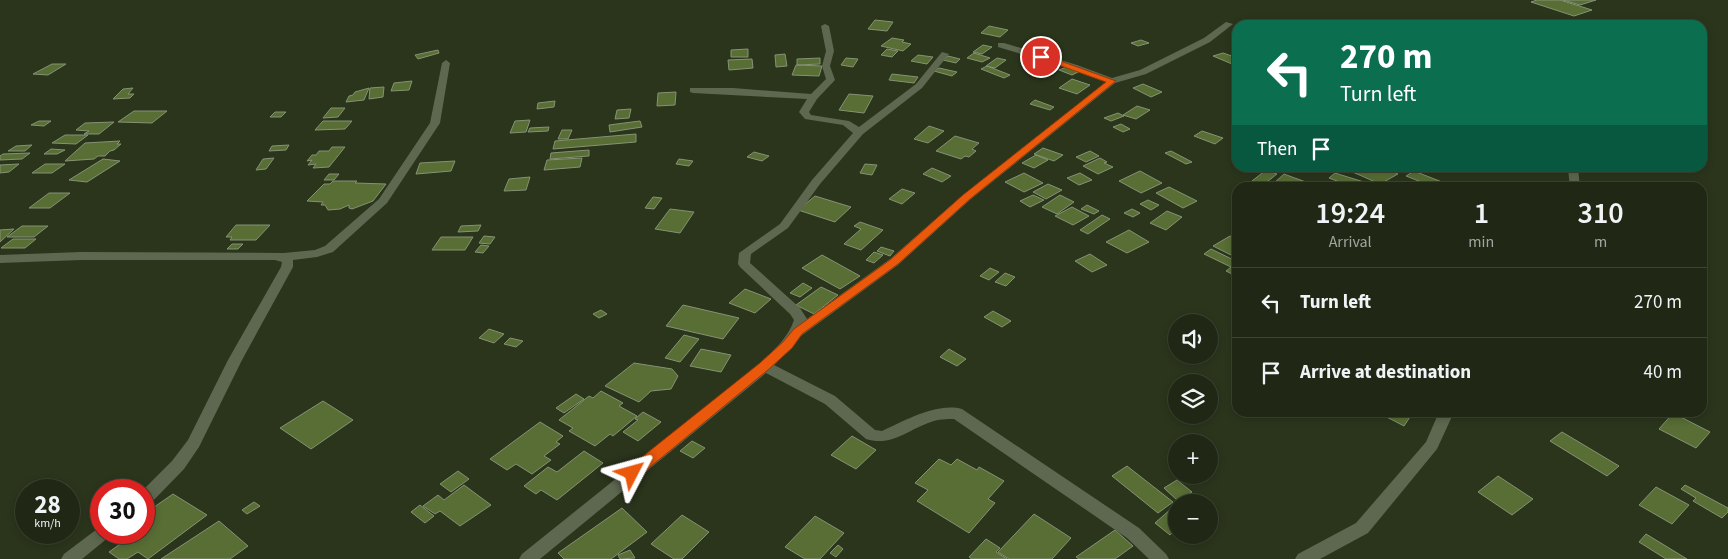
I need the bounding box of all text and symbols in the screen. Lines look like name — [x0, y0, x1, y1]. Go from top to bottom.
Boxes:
text: 270 m — [1340, 32, 1432, 82]
pin — [1020, 36, 1062, 78]
icon: left — [1257, 40, 1322, 105]
icon: arrive — [1027, 43, 1055, 71]
text: Turn left — [1340, 78, 1416, 110]
icon: arrive — [1307, 135, 1335, 163]
text: Then — [1257, 136, 1297, 163]
text: 19:24 — [1315, 192, 1385, 235]
text: 1 — [1474, 192, 1489, 235]
text: 310 — [1578, 192, 1624, 235]
text: Arrival — [1329, 231, 1372, 253]
text: min — [1468, 231, 1494, 253]
text: m — [1594, 231, 1607, 253]
icon: left — [1257, 289, 1285, 317]
text: Turn left — [1300, 289, 1371, 316]
text: 270 m — [1634, 289, 1682, 316]
map controls — [1168, 314, 1218, 544]
button: sound — [1168, 314, 1218, 364]
icon: arrive — [1257, 359, 1285, 387]
text: Arrive at destination — [1300, 359, 1471, 386]
text: 40 m — [1644, 359, 1682, 386]
button: layers — [1168, 374, 1218, 424]
button: + — [1168, 434, 1218, 484]
position arrow — [605, 446, 657, 498]
speed limit sign: 30 — [90, 479, 155, 544]
text: 28 — [34, 487, 61, 523]
button: − — [1168, 494, 1218, 544]
text: km/h — [34, 515, 61, 532]

